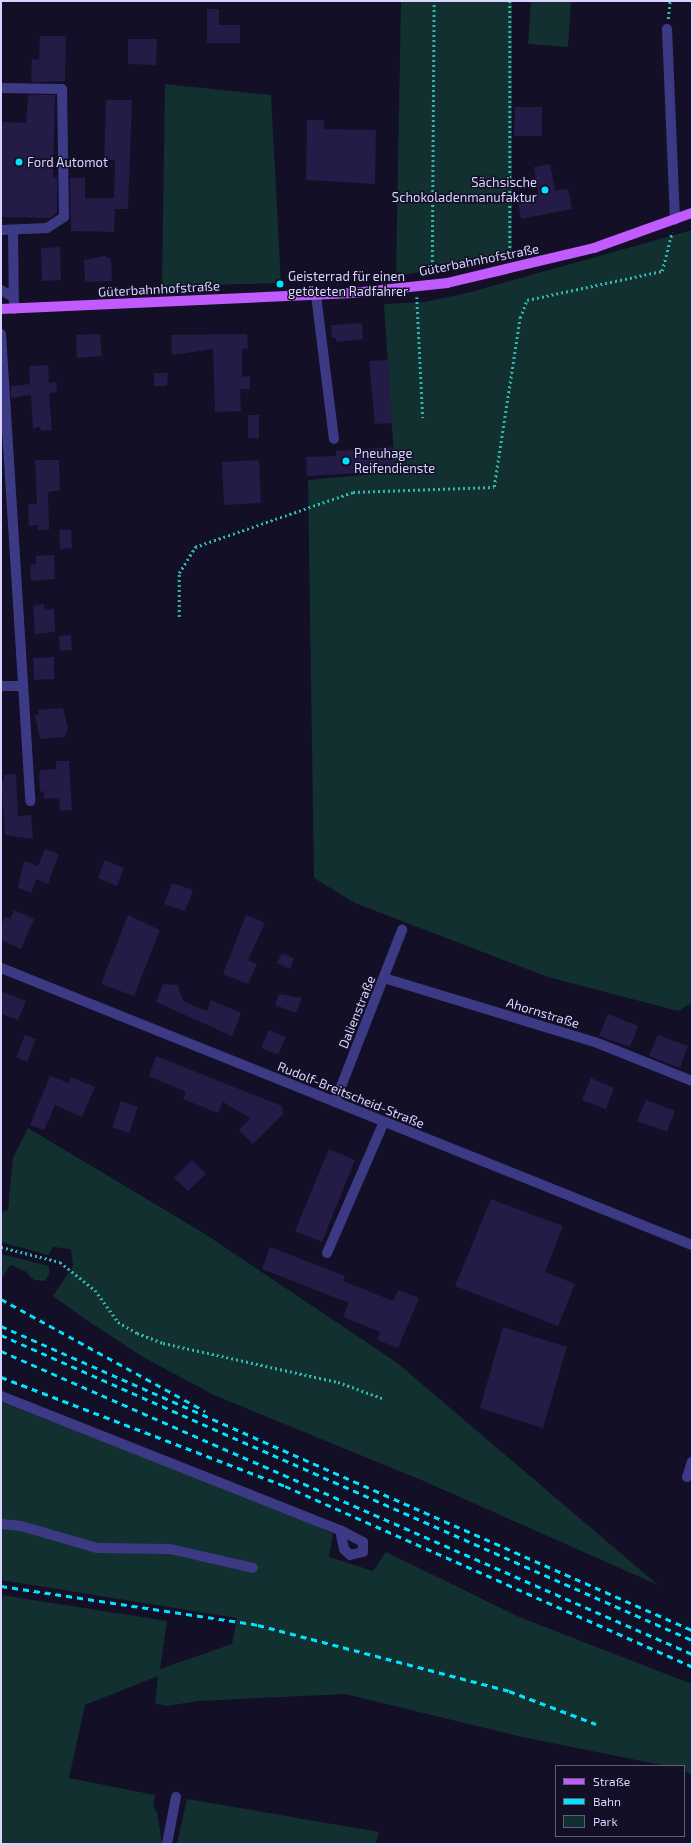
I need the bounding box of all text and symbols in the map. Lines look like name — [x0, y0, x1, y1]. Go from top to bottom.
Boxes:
place label: Ford Automot — [27, 154, 108, 170]
marker: Ford Automot — [14, 157, 24, 167]
place label: Sächsische Schokoladenmanufaktur — [392, 175, 537, 206]
marker: Sächsische Schokoladenmanufaktur — [540, 185, 550, 195]
street label: Güterbahnhofstraße — [418, 241, 540, 279]
place label: Geisterrad für einen getöteten Radfahrer — [288, 269, 408, 300]
street label: Güterbahnhofstraße — [98, 278, 220, 300]
marker: Geisterrad für einen getöteten Radfahrer — [275, 279, 285, 289]
place label: Pneuhage Reifendienste — [354, 446, 435, 477]
marker: Pneuhage Reifendienste — [341, 456, 351, 466]
street label: Dalienstraße — [335, 973, 379, 1051]
street label: Ahornstraße — [505, 995, 581, 1031]
street label: Rudolf-Breitscheid-Straße — [275, 1058, 427, 1132]
legend — [555, 1765, 685, 1837]
text: Straße — [593, 1774, 630, 1788]
text: Bahn — [593, 1794, 621, 1808]
text: Park — [593, 1814, 618, 1828]

